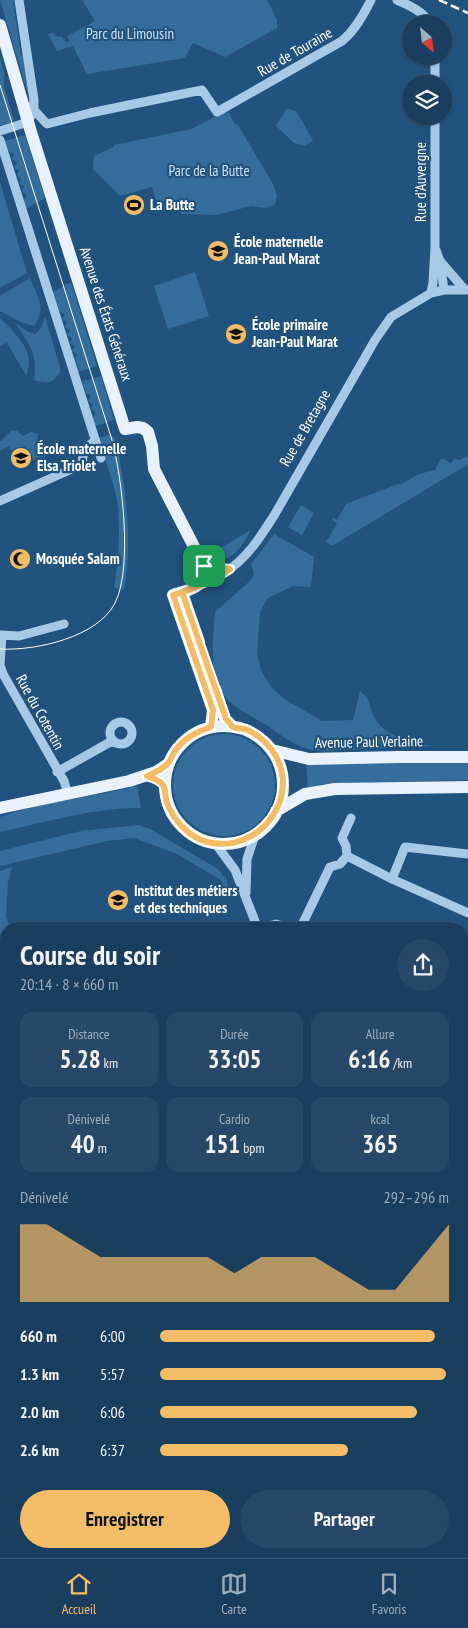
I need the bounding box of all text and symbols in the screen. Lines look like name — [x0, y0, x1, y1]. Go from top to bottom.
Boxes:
north arrow — [402, 15, 452, 65]
map controls — [402, 15, 452, 125]
street label: Rue de Touraine — [254, 23, 335, 81]
park label: Parc du Limousin — [86, 24, 174, 43]
button: layers — [402, 75, 452, 125]
street label: Rue d'Auvergne — [411, 142, 430, 222]
park label: Parc de la Butte — [168, 161, 250, 180]
sports icon: La Butte — [122, 193, 146, 217]
place label: La Butte — [150, 195, 195, 214]
place label: École maternelle Jean-Paul Marat — [233, 232, 324, 268]
school or university icon: École maternelle Jean-Paul Marat — [206, 239, 230, 263]
street label: Avenue des États Généraux — [76, 244, 137, 383]
place label: École primaire Jean-Paul Marat — [251, 315, 338, 351]
school or university icon: École primaire Jean-Paul Marat — [224, 322, 248, 346]
street label: Rue de Bretagne — [275, 386, 334, 470]
place label: École maternelle Elsa Triolet — [37, 439, 127, 475]
school or university icon: École maternelle Elsa Triolet — [9, 446, 33, 470]
pin — [183, 545, 225, 587]
mosque icon: Mosquée Salam — [8, 547, 32, 571]
place label: Mosquée Salam — [36, 549, 120, 568]
icon: arrive — [190, 552, 218, 580]
street label: Rue du Cotentin — [12, 671, 69, 753]
street label: Avenue Paul Verlaine — [315, 731, 423, 752]
place label: Institut des métiers et des techniques — [134, 881, 237, 917]
school or university icon: Institut des métiers et des techniques — [106, 888, 130, 912]
text: Course du soir — [20, 936, 160, 973]
button: share — [397, 939, 449, 991]
text: 20:14 · 8 × 660 m — [20, 974, 118, 994]
text: Distance — [68, 1025, 109, 1043]
text: Durée — [220, 1025, 249, 1043]
text: Allure — [366, 1025, 395, 1043]
text: 5.28 — [59, 1043, 101, 1075]
text: 33:05 — [207, 1043, 262, 1075]
text: 6:16 — [348, 1043, 390, 1075]
text: km — [101, 1054, 118, 1072]
text: /km — [390, 1054, 412, 1072]
text: Dénivelé — [68, 1110, 110, 1128]
text: Cardio — [219, 1110, 250, 1128]
text: kcal — [371, 1110, 390, 1128]
text: 40 — [71, 1128, 95, 1160]
text: 151 — [204, 1128, 240, 1160]
text: 365 — [362, 1128, 398, 1160]
text: m — [95, 1139, 107, 1157]
text: bpm — [240, 1139, 265, 1157]
text: Dénivelé — [20, 1187, 69, 1207]
text: 292–296 m — [384, 1187, 449, 1207]
text: 660 m — [20, 1326, 57, 1346]
text: 6:00 — [100, 1326, 125, 1346]
text: 1.3 km — [20, 1364, 59, 1384]
text: 5:57 — [100, 1364, 125, 1384]
text: 2.0 km — [20, 1402, 59, 1422]
text: 6:06 — [100, 1402, 125, 1422]
text: 2.6 km — [20, 1440, 59, 1460]
text: 6:37 — [100, 1440, 125, 1460]
button: Enregistrer — [20, 1490, 230, 1548]
button: Partager — [240, 1490, 449, 1548]
tab: Accueil — [62, 1570, 96, 1618]
tab: Carte — [220, 1570, 248, 1618]
tab: Favoris — [372, 1570, 406, 1618]

